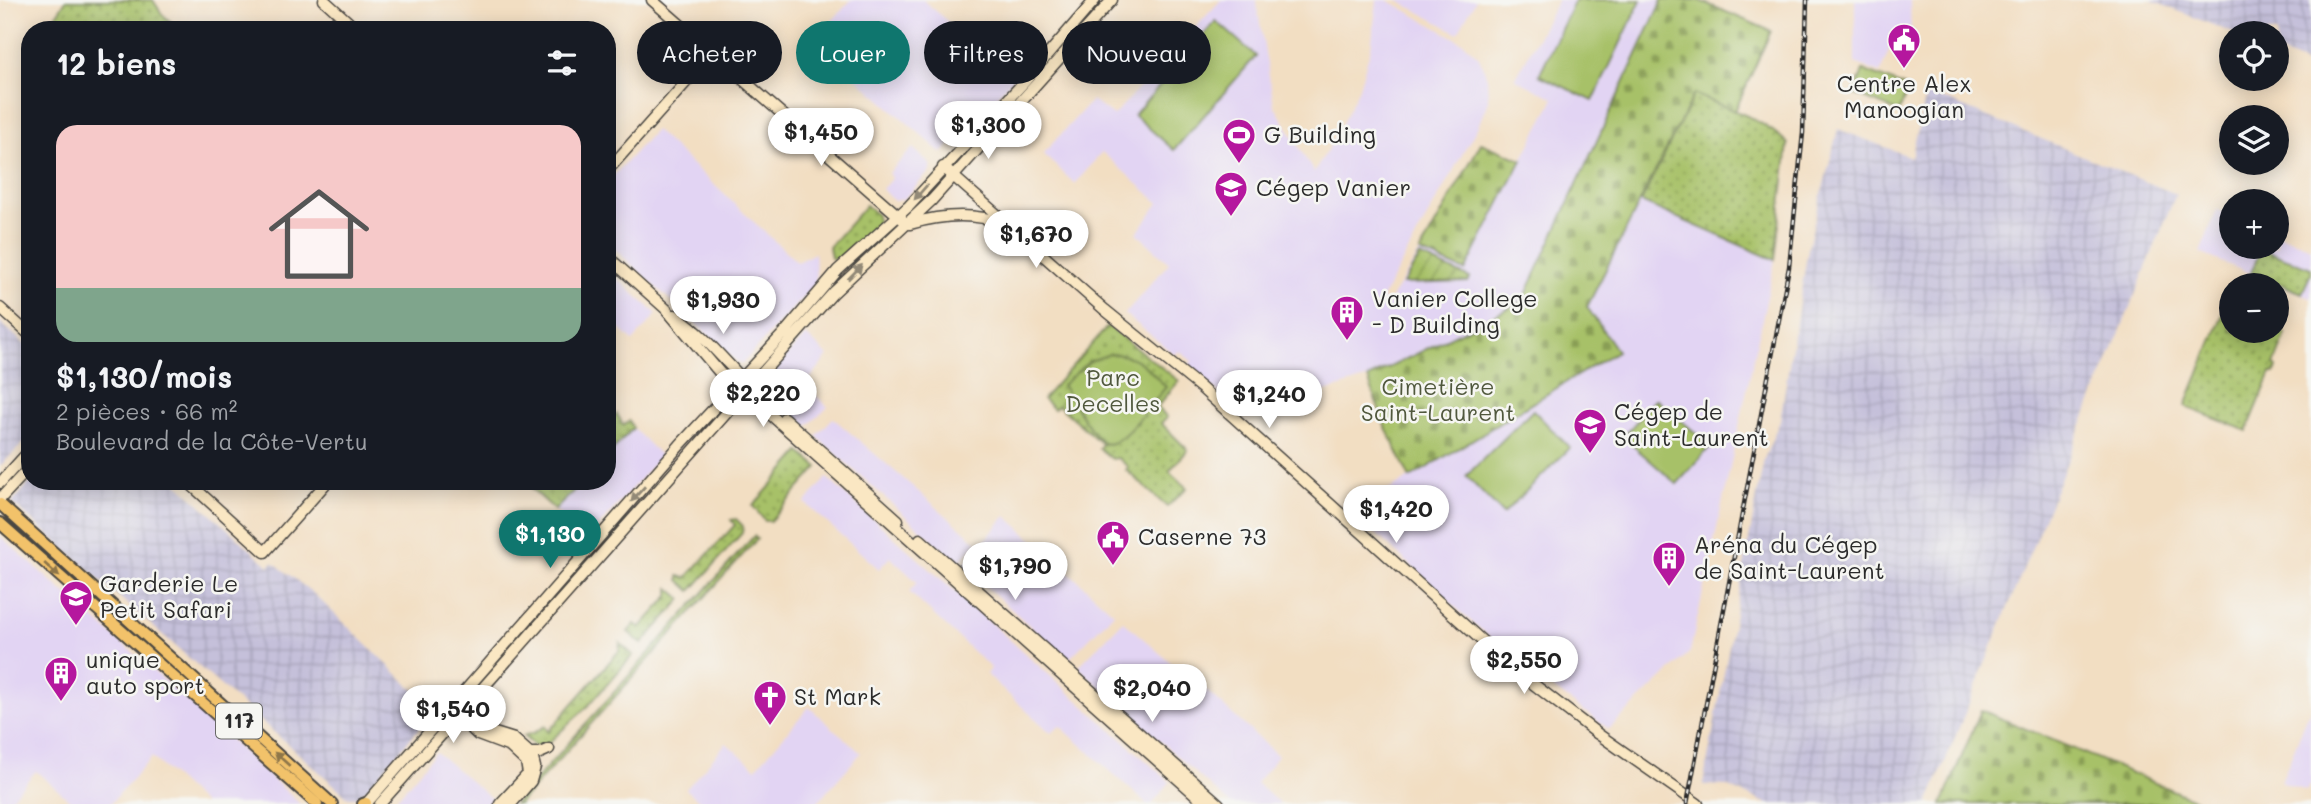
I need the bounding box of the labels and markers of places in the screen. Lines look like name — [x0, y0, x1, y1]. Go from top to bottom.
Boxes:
public building icon: Centre Alex Manoogian — [1885, 21, 1923, 70]
place label: Centre Alex Manoogian — [1837, 68, 1971, 124]
pin: $1,300 — [931, 102, 1045, 161]
pin: $1,450 — [764, 108, 878, 168]
sports icon: G Building — [1220, 116, 1258, 165]
place label: G Building — [1264, 119, 1376, 149]
school or university icon: Cégep Vanier — [1212, 169, 1250, 218]
place label: Cégep Vanier — [1256, 172, 1411, 202]
pin: $1,670 — [979, 210, 1093, 270]
pin: $1,930 — [666, 276, 780, 336]
place label: Vanier College - D Building — [1372, 283, 1537, 339]
building icon: Vanier College - D Building — [1328, 293, 1366, 342]
pin: $2,220 — [706, 370, 820, 429]
pin: $1,240 — [1212, 370, 1326, 430]
place label: Cégep de Saint-Laurent — [1614, 396, 1769, 452]
school or university icon: Cégep de Saint-Laurent — [1571, 406, 1609, 455]
pin: $1,420 — [1339, 486, 1453, 545]
pin: $1,130 — [493, 510, 607, 570]
public building icon: Caserne 73 — [1094, 518, 1132, 567]
place label: Caserne 73 — [1138, 521, 1266, 551]
place label: Aréna du Cégep de Saint-Laurent — [1694, 529, 1885, 585]
building icon: Aréna du Cégep de Saint-Laurent — [1650, 539, 1688, 588]
pin: $1,790 — [958, 542, 1072, 602]
place label: Garderie Le Petit Safari — [100, 568, 238, 624]
school or university icon: Garderie Le Petit Safari — [57, 578, 95, 627]
pin: $2,550 — [1467, 636, 1581, 696]
place label: unique auto sport — [86, 644, 205, 700]
building icon: unique auto sport — [42, 654, 80, 703]
pin: $2,040 — [1095, 664, 1209, 724]
church icon: St Mark — [751, 678, 789, 727]
place label: St Mark — [794, 681, 881, 711]
pin: $1,540 — [396, 686, 510, 745]

